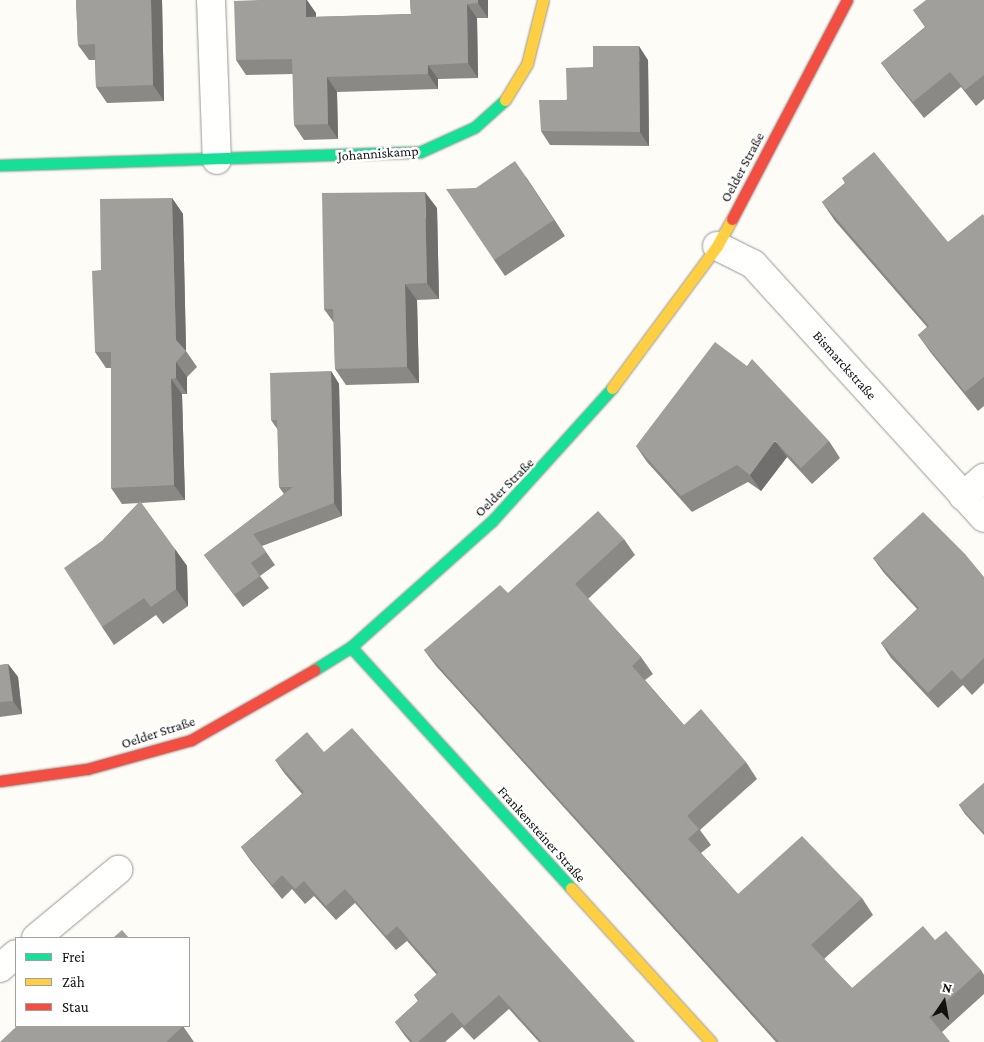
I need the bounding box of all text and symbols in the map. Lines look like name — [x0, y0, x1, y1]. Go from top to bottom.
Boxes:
street label: Oelder Straße — [717, 129, 767, 205]
street label: Johanniskamp — [337, 142, 419, 164]
street label: Bismarckstraße — [810, 327, 880, 403]
street label: Oelder Straße — [471, 454, 537, 520]
street label: Oelder Straße — [119, 712, 197, 752]
street label: Frankensteiner Straße — [495, 783, 589, 885]
legend — [15, 937, 190, 1027]
text: Frei — [62, 949, 85, 965]
text: Zäh — [62, 974, 85, 990]
north arrow — [919, 977, 969, 1027]
text: N — [941, 979, 953, 996]
text: Stau — [62, 999, 89, 1015]

